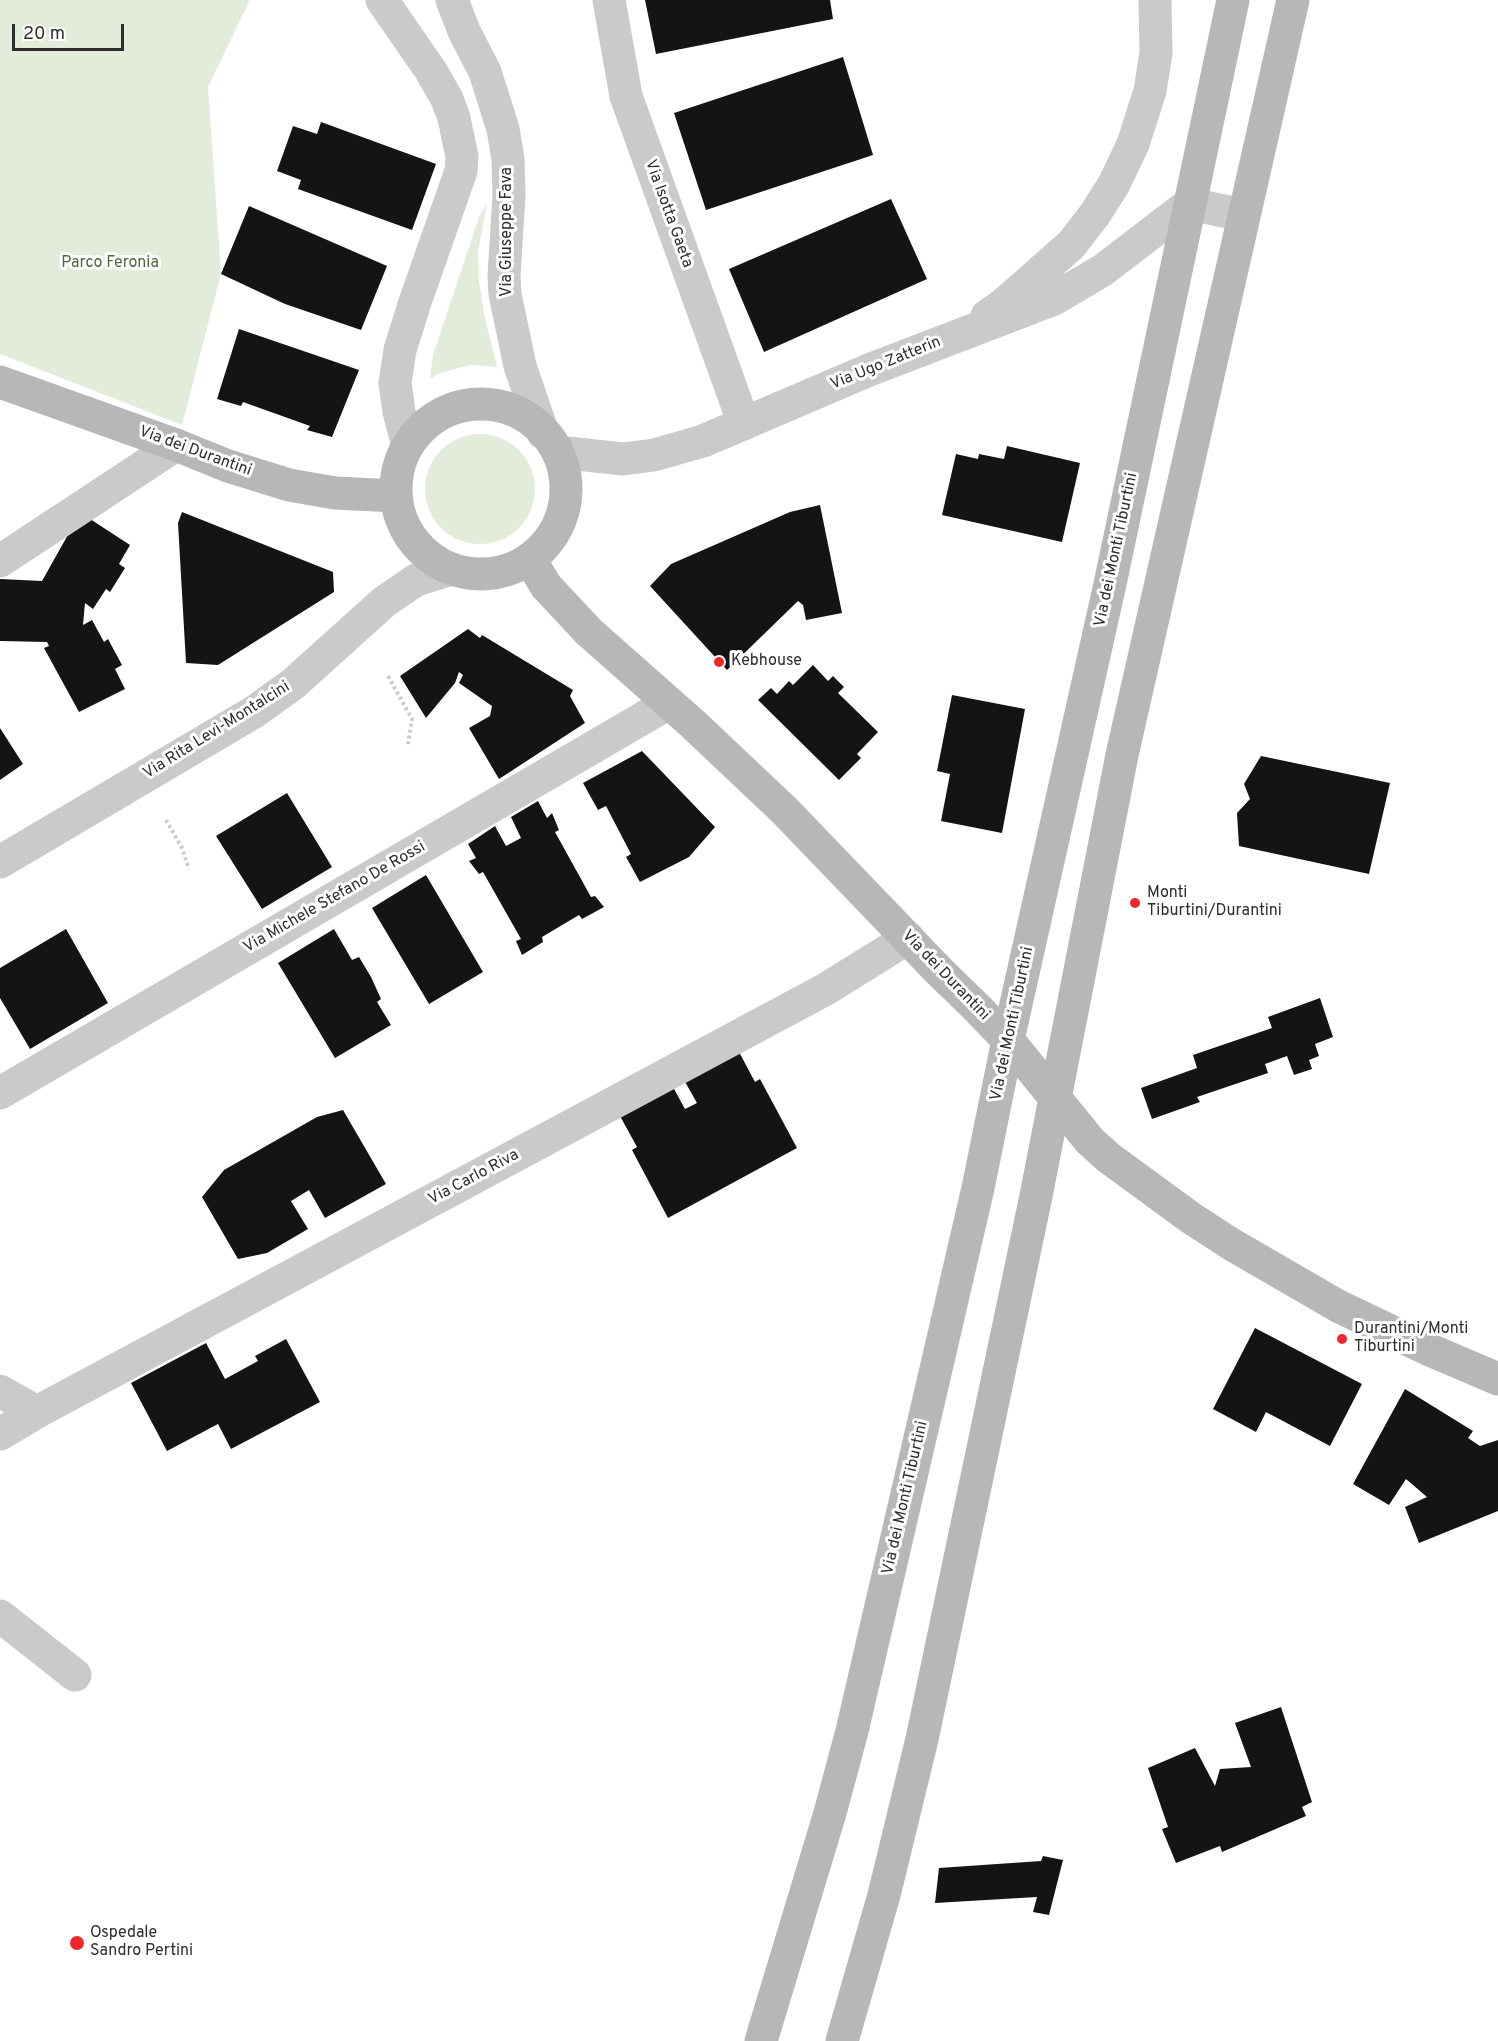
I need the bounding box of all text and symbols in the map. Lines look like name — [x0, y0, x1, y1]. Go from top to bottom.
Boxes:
scale bar — [15, 12, 128, 50]
text: 20 m — [23, 23, 65, 46]
street label: Via Isotta Gaeta — [640, 157, 696, 271]
street label: Via Giuseppe Fava — [498, 167, 518, 297]
park label: Parco Feronia — [61, 254, 159, 274]
street label: Via Ugo Zatterin — [828, 333, 944, 395]
street label: Via dei Durantini — [136, 423, 254, 481]
street label: Via dei Monti Tiburtini — [1091, 471, 1143, 629]
place label: Kebhouse — [731, 652, 802, 672]
marker: Kebhouse — [712, 655, 726, 669]
street label: Via Rita Levi-Montalcini — [140, 678, 294, 784]
street label: Via Michele Stefano De Rossi — [241, 838, 429, 958]
place label: Monti Tiburtini/Durantini — [1147, 884, 1282, 922]
marker: Monti Tiburtini/Durantini — [1128, 896, 1142, 910]
street label: Via dei Durantini — [897, 927, 993, 1025]
street label: Via dei Monti Tiburtini — [987, 945, 1039, 1103]
street label: Via Carlo Riva — [425, 1146, 523, 1210]
place label: Durantini/Monti Tiburtini — [1354, 1320, 1468, 1358]
marker: Durantini/Monti Tiburtini — [1335, 1332, 1349, 1346]
street label: Via dei Monti Tiburtini — [879, 1419, 933, 1577]
place label: Ospedale Sandro Pertini — [90, 1924, 193, 1962]
marker: Ospedale Sandro Pertini — [68, 1934, 86, 1952]

